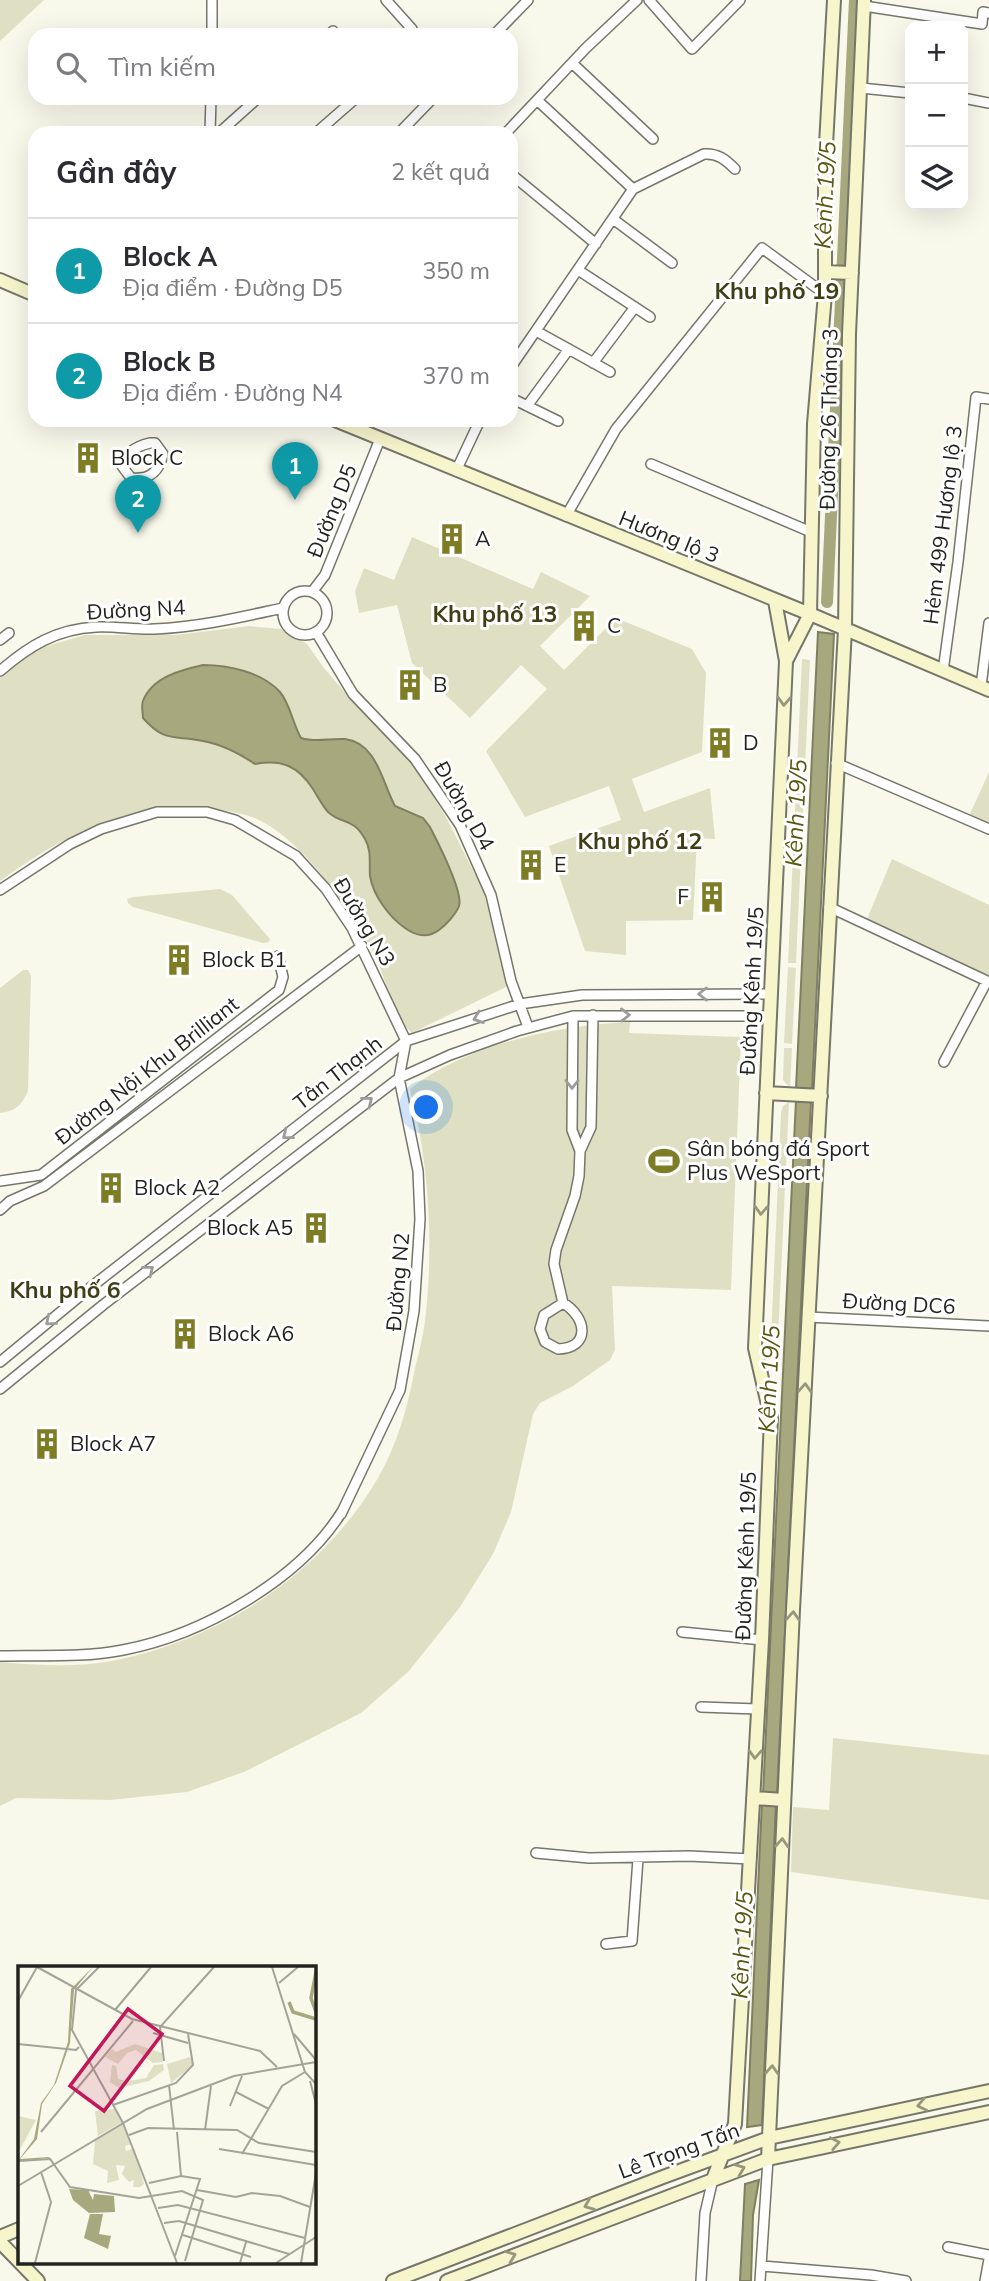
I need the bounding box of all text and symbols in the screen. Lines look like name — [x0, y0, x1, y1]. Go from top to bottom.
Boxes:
map controls — [905, 21, 968, 210]
button: + — [905, 21, 968, 84]
search box — [28, 28, 518, 105]
icon: search — [52, 48, 90, 86]
text: Tìm kiếm — [108, 50, 216, 83]
button: − — [905, 84, 968, 147]
water label: Kênh 19/5 — [807, 140, 842, 250]
button: layers — [905, 147, 968, 210]
text: Gần đây — [56, 153, 177, 191]
text: 2 kết quả — [391, 157, 490, 186]
text: Block A — [123, 240, 217, 273]
text: 1 — [72, 256, 86, 285]
text: 350 m — [422, 256, 490, 285]
text: Địa điểm · Đường D5 — [123, 273, 343, 302]
district label: Khu phố 19 — [715, 276, 839, 305]
street label: Đường 26 Tháng 3 — [813, 328, 843, 510]
text: Block B — [123, 345, 216, 378]
text: 2 — [72, 361, 86, 390]
text: 370 m — [422, 361, 490, 390]
text: Địa điểm · Đường N4 — [123, 378, 343, 407]
street label: Hẻm 499 Hương lộ 3 — [917, 424, 967, 626]
building icon: Block C — [71, 441, 105, 475]
pin: 1 — [272, 442, 318, 500]
place label: Block C — [111, 444, 183, 470]
street label: Đường D5 — [301, 460, 362, 561]
pin: 2 — [115, 475, 161, 533]
street label: Hương lộ 3 — [615, 504, 723, 568]
building icon: A — [435, 522, 469, 556]
place label: A — [475, 525, 491, 551]
street label: Đường N4 — [86, 593, 186, 625]
district label: Khu phố 13 — [433, 599, 557, 628]
building icon: C — [567, 609, 601, 643]
place label: C — [607, 612, 621, 638]
building icon: B — [393, 668, 427, 702]
place label: B — [433, 671, 447, 697]
one-way arrow — [777, 696, 792, 707]
building icon: D — [703, 726, 737, 760]
place label: D — [743, 729, 759, 755]
street label: Đường D4 — [429, 756, 501, 855]
water label: Kênh 19/5 — [778, 758, 813, 868]
district label: Khu phố 12 — [578, 826, 702, 855]
building icon: E — [514, 848, 548, 882]
place label: E — [554, 851, 566, 877]
street label: Đường N3 — [328, 873, 401, 970]
building icon: F — [695, 880, 729, 914]
place label: F — [677, 883, 689, 909]
street label: Đường Kênh 19/5 — [734, 906, 768, 1076]
building icon: Block B1 — [162, 943, 196, 977]
place label: Block B1 — [202, 946, 287, 972]
one-way arrow — [697, 986, 707, 1002]
street label: Đường Nội Khu Brilliant — [49, 990, 243, 1150]
one-way arrow — [621, 1007, 631, 1023]
one-way arrow — [473, 1010, 485, 1024]
street label: Tân Thạnh — [288, 1030, 387, 1115]
one-way arrow — [564, 1079, 580, 1090]
your location — [409, 1090, 443, 1124]
one-way arrow — [360, 1097, 373, 1110]
one-way arrow — [282, 1126, 294, 1139]
place label: Sân bóng đá Sport Plus WeSport — [687, 1135, 869, 1185]
sports icon: Sân bóng đá Sport Plus WeSport — [647, 1144, 681, 1178]
building icon: Block A2 — [94, 1171, 128, 1205]
place label: Block A2 — [134, 1174, 220, 1200]
one-way arrow — [754, 1204, 769, 1215]
building icon: Block A5 — [299, 1211, 333, 1245]
place label: Block A5 — [207, 1214, 293, 1240]
street label: Đường N2 — [380, 1232, 414, 1332]
one-way arrow — [141, 1266, 154, 1279]
district label: Khu phố 6 — [9, 1275, 121, 1304]
street label: Đường DC6 — [842, 1287, 956, 1319]
one-way arrow — [46, 1313, 59, 1325]
building icon: Block A6 — [168, 1317, 202, 1351]
place label: Block A6 — [208, 1320, 294, 1346]
water label: Kênh 19/5 — [751, 1324, 786, 1434]
one-way arrow — [797, 1383, 812, 1394]
building icon: Block A7 — [30, 1427, 64, 1461]
place label: Block A7 — [70, 1430, 156, 1456]
street label: Đường Kênh 19/5 — [729, 1471, 761, 1641]
one-way arrow — [785, 1610, 800, 1621]
one-way arrow — [748, 1748, 763, 1759]
one-way arrow — [774, 1837, 789, 1848]
water label: Kênh 19/5 — [724, 1890, 759, 2000]
inset map — [18, 1966, 315, 2264]
one-way arrow — [765, 2064, 780, 2075]
one-way arrow — [916, 2097, 928, 2112]
street label: Lê Trọng Tấn — [615, 2116, 743, 2184]
one-way arrow — [829, 2137, 841, 2152]
one-way arrow — [734, 2163, 746, 2177]
one-way arrow — [584, 2197, 596, 2211]
one-way arrow — [504, 2251, 516, 2265]

